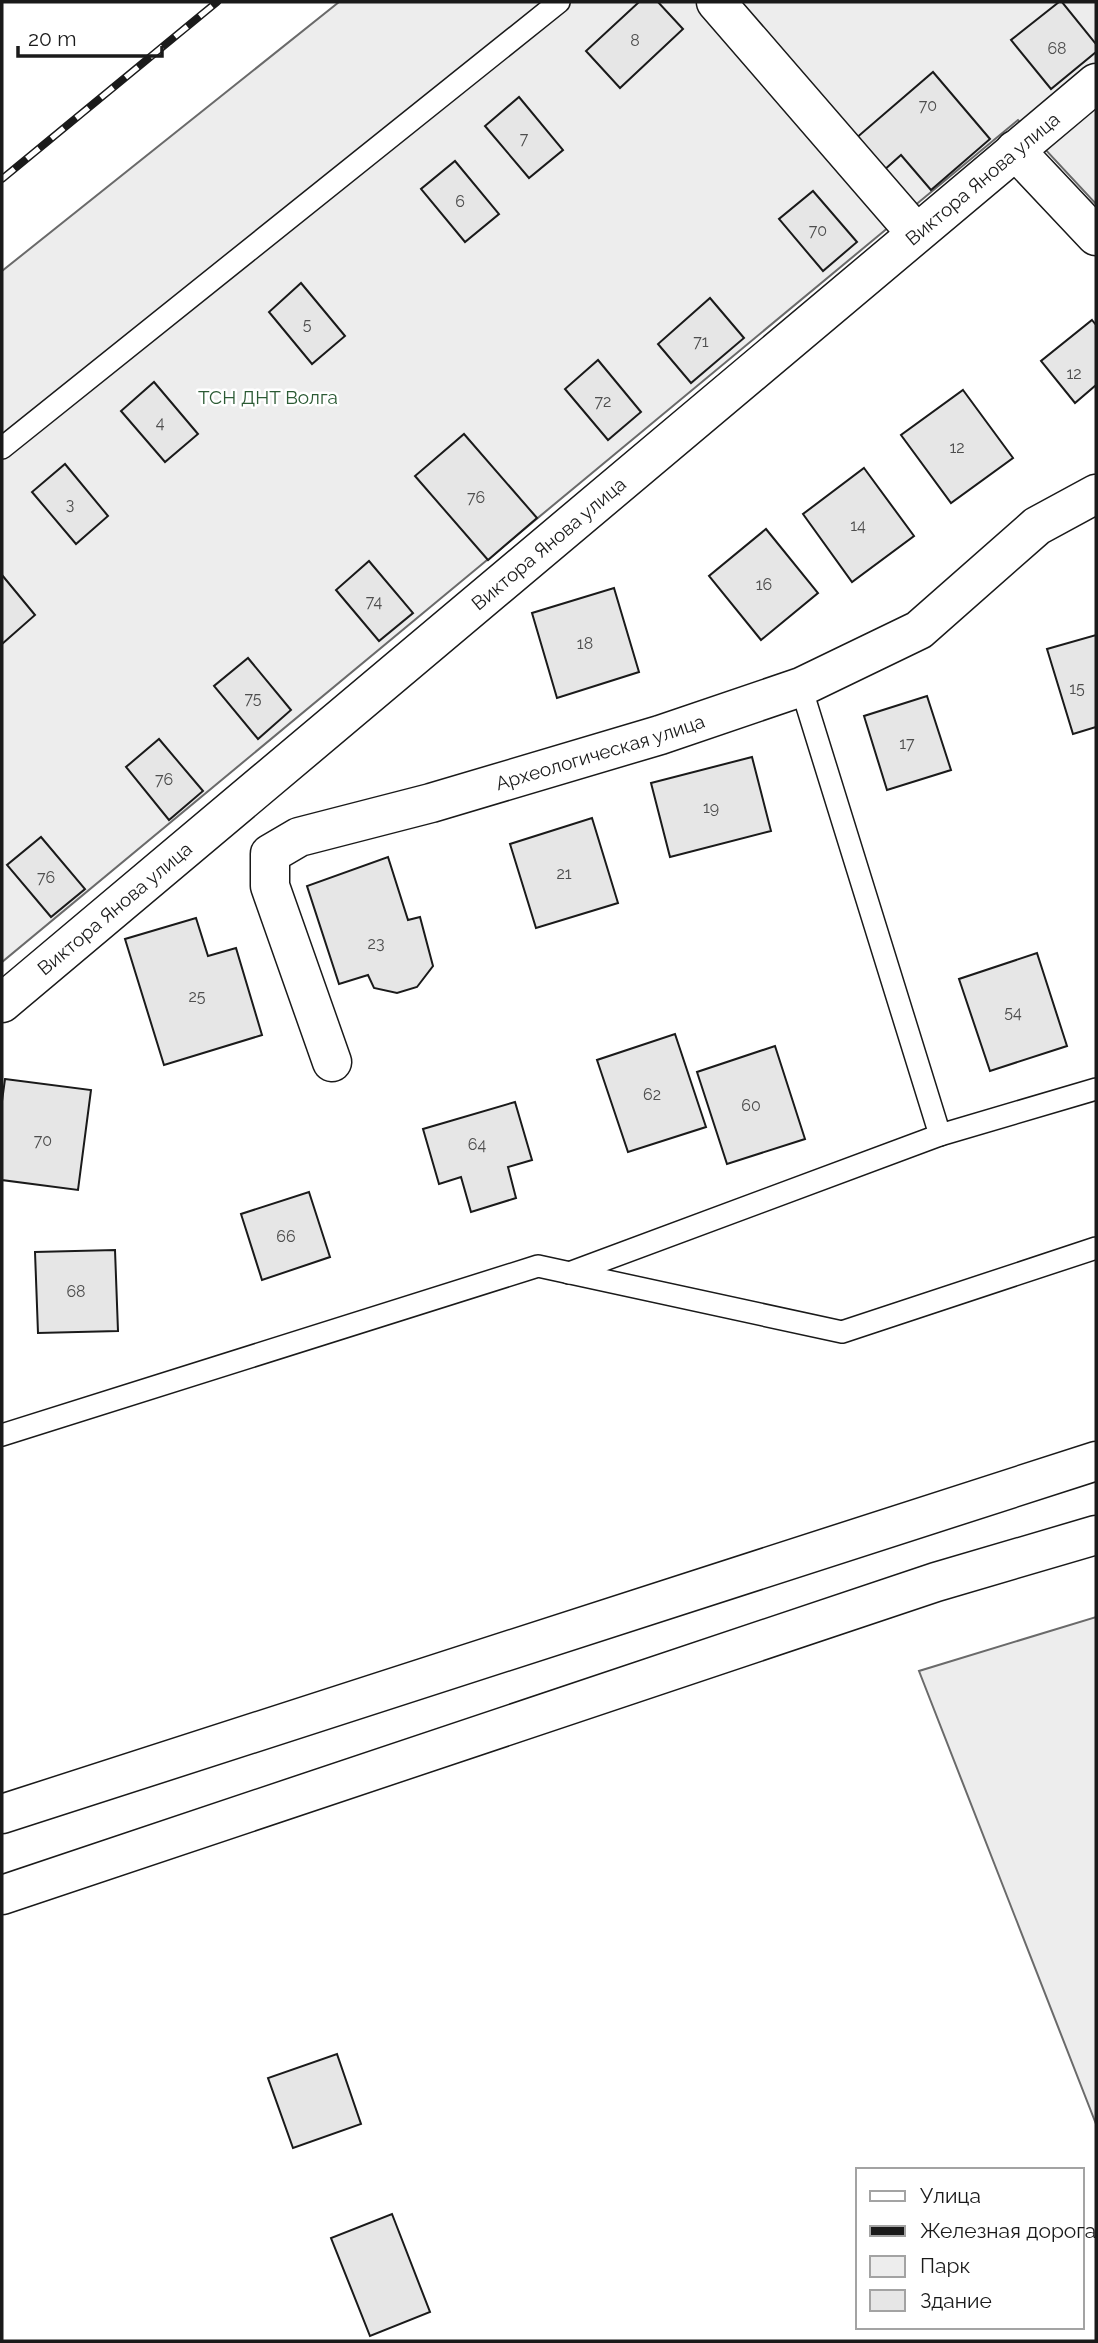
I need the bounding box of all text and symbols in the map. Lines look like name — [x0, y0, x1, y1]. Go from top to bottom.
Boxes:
scale bar — [18, 14, 161, 58]
text: 20 m — [28, 26, 76, 51]
house number: 8 — [630, 31, 640, 50]
house number: 68 — [1047, 39, 1067, 58]
house number: 70 — [919, 96, 937, 115]
street label: Виктора Янова улица — [901, 108, 1064, 249]
house number: 7 — [520, 129, 529, 148]
house number: 6 — [455, 192, 465, 211]
house number: 70 — [809, 221, 827, 240]
house number: 5 — [303, 315, 312, 334]
house number: 71 — [693, 332, 709, 351]
house number: 12 — [1066, 364, 1082, 383]
park label: ТСН ДНТ Волга — [198, 386, 338, 408]
house number: 72 — [595, 392, 611, 411]
house number: 4 — [156, 413, 165, 432]
house number: 12 — [949, 438, 965, 457]
street label: Виктора Янова улица — [467, 472, 630, 614]
house number: 76 — [467, 488, 485, 507]
house number: 3 — [66, 495, 74, 514]
house number: 14 — [850, 516, 866, 535]
house number: 16 — [756, 575, 772, 594]
house number: 74 — [366, 592, 382, 611]
house number: 18 — [577, 634, 593, 653]
house number: 15 — [1069, 679, 1085, 698]
house number: 75 — [244, 689, 262, 708]
street label: Археологическая улица — [493, 710, 707, 794]
house number: 17 — [899, 734, 915, 753]
house number: 76 — [155, 770, 173, 789]
house number: 19 — [703, 798, 719, 817]
street label: Виктора Янова улица — [33, 837, 196, 979]
house number: 21 — [556, 864, 572, 883]
house number: 76 — [37, 868, 55, 887]
house number: 23 — [368, 934, 384, 953]
house number: 25 — [188, 987, 206, 1006]
house number: 54 — [1004, 1003, 1022, 1022]
house number: 62 — [643, 1085, 661, 1104]
house number: 60 — [741, 1096, 761, 1115]
house number: 70 — [34, 1131, 52, 1150]
house number: 64 — [468, 1135, 486, 1154]
house number: 66 — [276, 1227, 296, 1246]
house number: 68 — [66, 1282, 86, 1301]
legend — [856, 2168, 1084, 2329]
text: Улица — [920, 2183, 981, 2208]
text: Железная дорога — [920, 2218, 1096, 2243]
text: Парк — [920, 2253, 970, 2278]
text: Здание — [920, 2288, 992, 2313]

